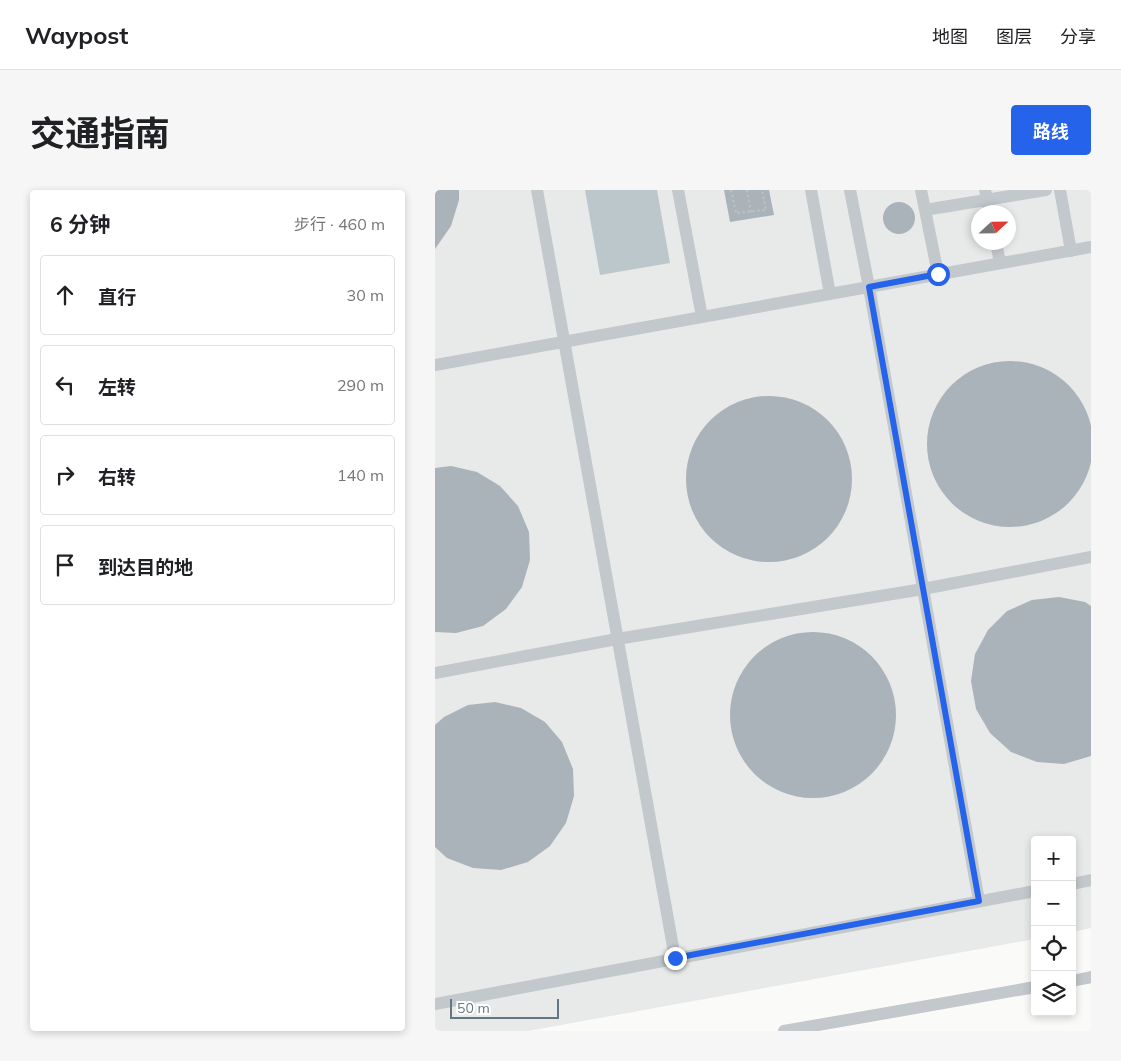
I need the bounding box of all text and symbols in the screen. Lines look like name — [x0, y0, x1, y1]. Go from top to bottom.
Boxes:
text: Waypost — [25, 20, 128, 50]
text: 地图 — [932, 25, 968, 48]
text: 图层 — [996, 25, 1032, 48]
text: 分享 — [1060, 25, 1096, 48]
button: 路线 — [1011, 105, 1091, 155]
text: 交通指南 — [30, 111, 170, 155]
north arrow — [971, 205, 1016, 250]
text: 6 分钟 — [50, 211, 110, 237]
text: 步行 · 460 m — [294, 214, 385, 234]
route start — [927, 263, 950, 286]
icon: ahead — [51, 281, 79, 309]
text: 直行 — [98, 285, 136, 309]
text: 30 m — [347, 285, 384, 305]
icon: left — [51, 371, 79, 399]
text: 左转 — [98, 375, 136, 399]
text: 290 m — [337, 375, 384, 395]
icon: right — [51, 461, 79, 489]
text: 右转 — [98, 465, 136, 489]
text: 140 m — [337, 465, 384, 485]
icon: arrive — [51, 551, 79, 579]
text: 到达目的地 — [98, 555, 193, 579]
map controls — [1031, 836, 1076, 1016]
button: + — [1031, 836, 1076, 881]
button: − — [1031, 881, 1076, 926]
button: locate — [1031, 926, 1076, 971]
route end — [664, 947, 687, 970]
button: layers — [1031, 971, 1076, 1016]
scale bar — [450, 996, 559, 1019]
text: 50 m — [457, 999, 490, 1017]

